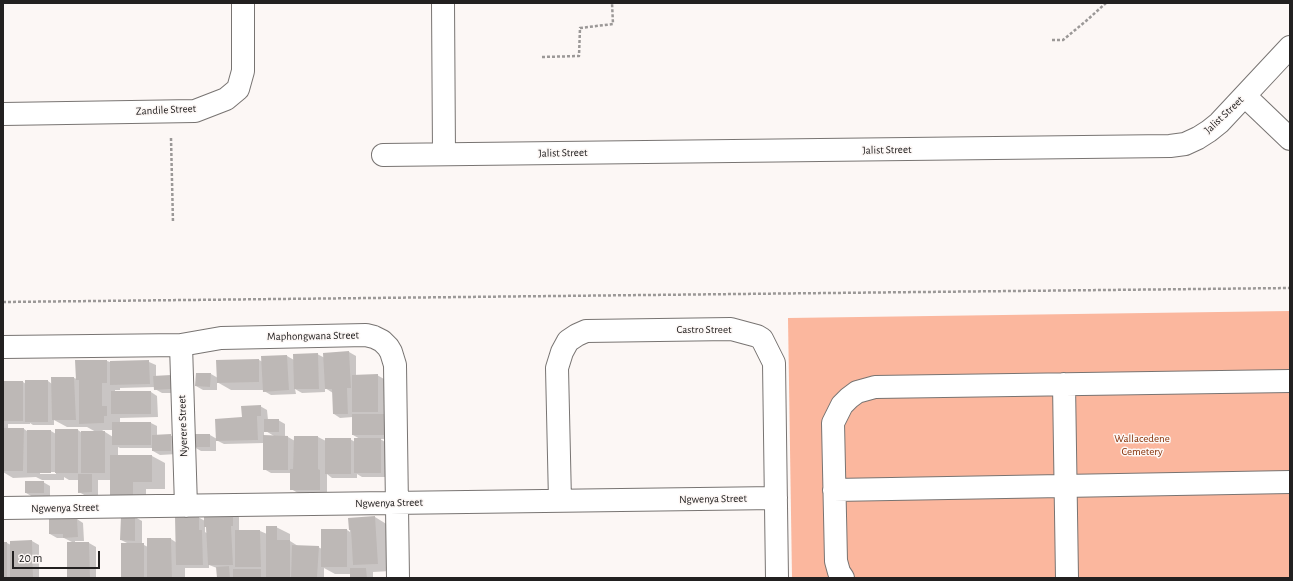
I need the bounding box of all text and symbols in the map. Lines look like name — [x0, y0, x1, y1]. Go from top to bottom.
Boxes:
street label: Jalist Street — [1202, 93, 1246, 137]
street label: Zandile Street — [136, 102, 196, 118]
street label: Jalist Street — [862, 143, 912, 157]
street label: Jalist Street — [538, 146, 588, 160]
street label: Castro Street — [676, 323, 732, 337]
street label: Maphongwana Street — [267, 329, 359, 343]
street label: Nyerere Street — [175, 395, 191, 457]
park label: Wallacedene Cemetery — [1114, 432, 1170, 458]
street label: Ngwenya Street — [679, 492, 747, 506]
street label: Ngwenya Street — [355, 496, 423, 510]
street label: Ngwenya Street — [31, 501, 99, 515]
scale bar — [14, 543, 102, 569]
text: 20 m — [19, 552, 42, 564]

